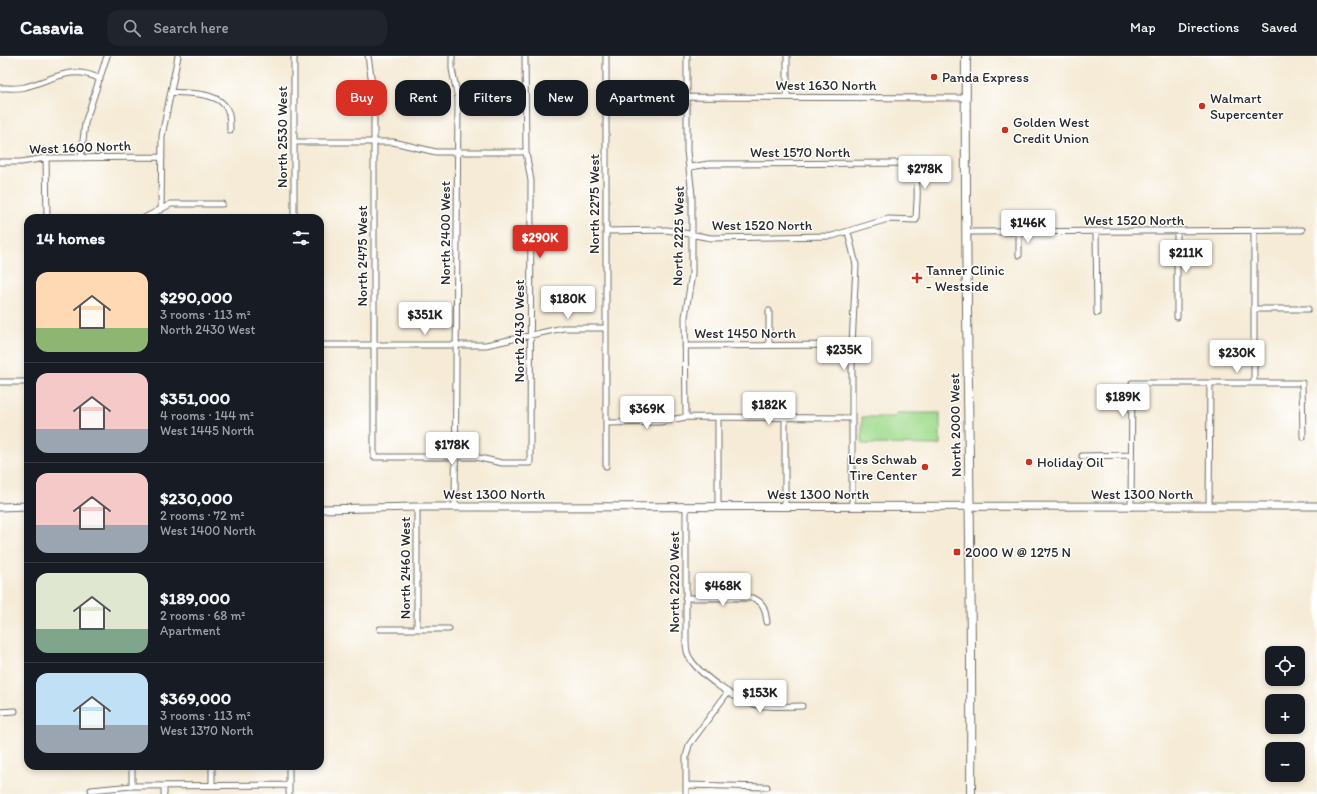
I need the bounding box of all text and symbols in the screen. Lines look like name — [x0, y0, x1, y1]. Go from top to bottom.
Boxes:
search box — [107, 10, 387, 46]
text: Casavia — [20, 16, 83, 39]
icon: search — [121, 17, 143, 39]
text: Search here — [153, 19, 229, 37]
text: Map — [1130, 19, 1156, 36]
text: Directions — [1178, 19, 1239, 36]
text: Saved — [1261, 19, 1297, 36]
place label: Panda Express — [942, 69, 1029, 86]
marker: Panda Express — [929, 72, 939, 82]
street label: West 1630 North — [776, 77, 877, 94]
chip: Buy — [336, 80, 387, 116]
chip: Rent — [395, 80, 451, 116]
chip: Filters — [459, 80, 526, 116]
chip: New — [534, 80, 588, 116]
chip: Apartment — [596, 80, 689, 116]
street label: North 2530 West — [274, 86, 291, 188]
place label: Walmart Supercenter — [1210, 90, 1284, 123]
marker: Walmart Supercenter — [1197, 101, 1207, 111]
place label: Golden West Credit Union — [1013, 114, 1090, 147]
marker: Golden West Credit Union — [1000, 125, 1010, 135]
street label: West 1600 North — [29, 137, 132, 158]
street label: West 1570 North — [750, 144, 851, 161]
street label: North 2275 West — [586, 154, 603, 254]
pin: $278K — [897, 156, 953, 190]
text: $278K — [907, 161, 943, 176]
street label: North 2400 West — [437, 181, 454, 285]
street label: North 2225 West — [669, 186, 688, 286]
street label: North 2475 West — [354, 206, 371, 306]
pin: $146K — [1000, 210, 1056, 244]
street label: West 1520 North — [1084, 212, 1185, 229]
text: $146K — [1010, 215, 1046, 230]
street label: West 1520 North — [712, 217, 813, 234]
pin: $290K — [512, 225, 568, 259]
icon: filters — [290, 227, 312, 249]
text: 14 homes — [36, 228, 105, 248]
text: $290K — [522, 230, 558, 245]
pin: $211K — [1158, 240, 1214, 274]
text: $211K — [1169, 245, 1203, 260]
place label: Tanner Clinic - Westside — [926, 262, 1005, 295]
marker: Tanner Clinic - Westside — [911, 272, 923, 284]
street label: North 2430 West — [511, 280, 528, 382]
pin: $180K — [540, 286, 596, 320]
text: $290,000 — [160, 287, 232, 307]
icon: home — [68, 288, 116, 336]
text: $180K — [550, 291, 586, 306]
pin: $351K — [397, 302, 453, 336]
text: 3 rooms · 113 m² — [160, 307, 251, 322]
text: $351K — [408, 307, 442, 322]
text: North 2430 West — [160, 322, 256, 337]
street label: West 1450 North — [694, 325, 796, 342]
pin: $235K — [816, 337, 872, 371]
pin: $230K — [1209, 340, 1265, 374]
text: $235K — [826, 342, 862, 357]
text: $230K — [1219, 345, 1255, 360]
street label: North 2000 West — [946, 373, 965, 477]
pin: $189K — [1095, 384, 1151, 418]
text: $351,000 — [160, 388, 230, 408]
icon: home — [68, 389, 116, 437]
text: $189K — [1106, 389, 1140, 404]
pin: $182K — [741, 392, 797, 426]
pin: $369K — [619, 396, 675, 430]
text: $182K — [752, 397, 786, 412]
text: $369K — [629, 401, 665, 416]
text: 4 rooms · 144 m² — [160, 408, 254, 423]
text: West 1445 North — [160, 423, 254, 438]
pin: $178K — [424, 432, 480, 466]
text: $178K — [435, 437, 469, 452]
place label: Les Schwab Tire Center — [848, 451, 917, 484]
place label: Holiday Oil — [1037, 454, 1104, 471]
marker: Holiday Oil — [1024, 457, 1034, 467]
marker: Les Schwab Tire Center — [920, 462, 930, 472]
street label: West 1300 North — [443, 486, 546, 503]
street label: West 1300 North — [767, 486, 870, 503]
street label: West 1300 North — [1091, 486, 1194, 503]
text: $230,000 — [160, 488, 233, 508]
icon: home — [68, 489, 116, 537]
text: 2 rooms · 72 m² — [160, 508, 245, 523]
street label: North 2460 West — [397, 517, 414, 619]
text: West 1400 North — [160, 523, 256, 538]
street label: North 2220 West — [666, 531, 683, 633]
place label: 2000 W @ 1275 N — [965, 544, 1071, 561]
marker: 2000 W @ 1275 N — [952, 547, 962, 557]
pin: $468K — [695, 573, 751, 607]
text: $468K — [705, 578, 741, 593]
text: $189,000 — [160, 588, 230, 608]
icon: home — [68, 589, 116, 637]
text: 2 rooms · 68 m² — [160, 608, 245, 623]
text: Apartment — [160, 623, 221, 638]
map controls — [1265, 646, 1305, 782]
button: locate — [1265, 646, 1305, 686]
pin: $153K — [732, 680, 788, 714]
text: $153K — [743, 685, 777, 700]
text: $369,000 — [160, 688, 231, 708]
icon: home — [68, 689, 116, 737]
button: + — [1265, 694, 1305, 734]
text: 3 rooms · 113 m² — [160, 708, 251, 723]
text: West 1370 North — [160, 723, 253, 738]
button: − — [1265, 742, 1305, 782]

